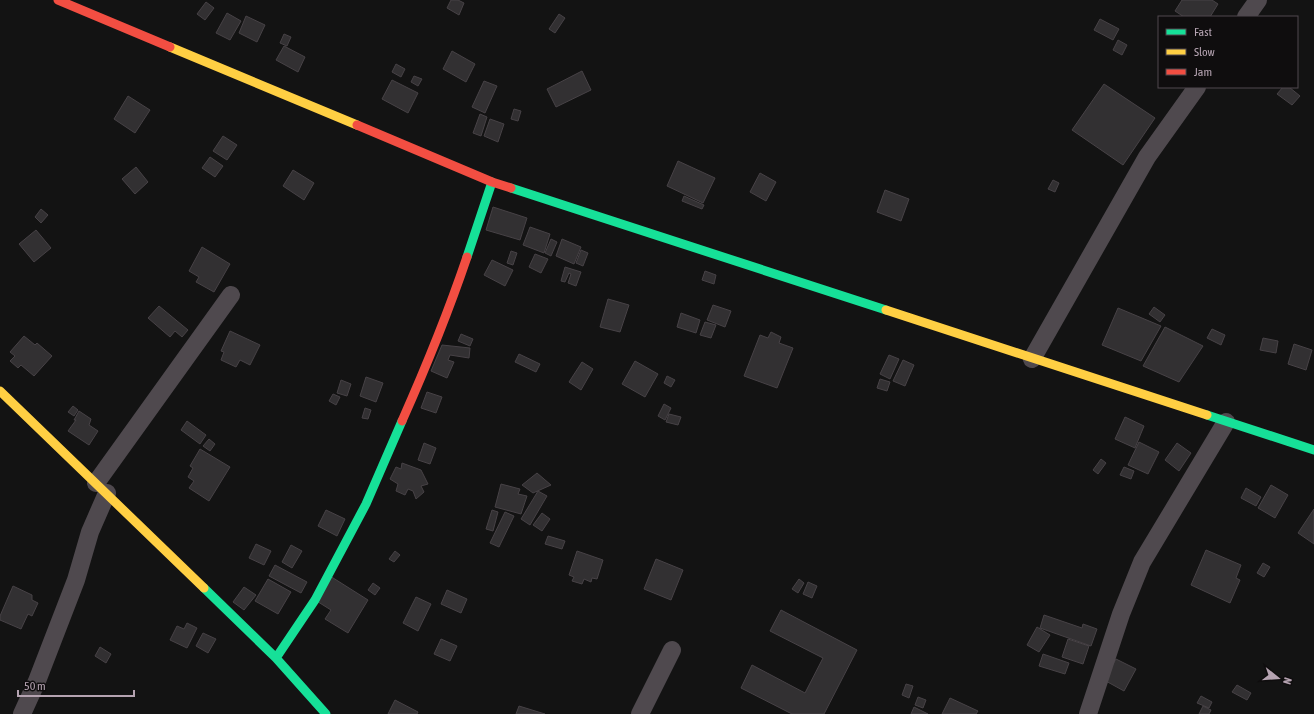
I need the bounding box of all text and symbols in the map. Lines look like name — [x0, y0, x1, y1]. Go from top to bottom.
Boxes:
legend — [1158, 16, 1298, 88]
text: Fast — [1194, 25, 1212, 39]
text: Slow — [1194, 45, 1215, 59]
text: Jam — [1194, 65, 1212, 79]
north arrow — [1258, 658, 1298, 698]
scale bar — [18, 672, 134, 698]
text: N — [1281, 676, 1294, 686]
text: 50 m — [24, 679, 46, 693]

